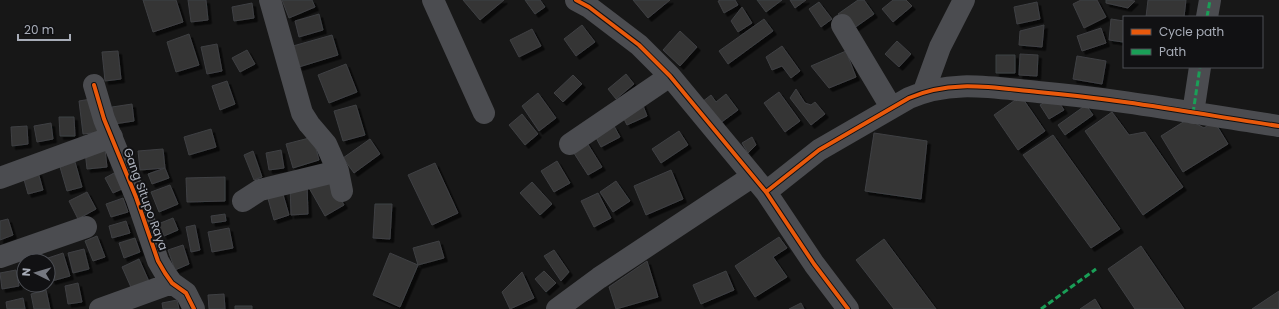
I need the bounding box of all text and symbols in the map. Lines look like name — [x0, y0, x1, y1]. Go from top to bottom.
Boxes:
scale bar — [18, 16, 70, 42]
legend — [1123, 16, 1263, 68]
text: 20 m — [24, 21, 54, 38]
text: Cycle path — [1159, 23, 1224, 40]
text: Path — [1159, 43, 1186, 60]
street label: Gang Situpo Raya — [120, 145, 172, 253]
north arrow — [16, 253, 56, 293]
text: N — [18, 267, 34, 277]

